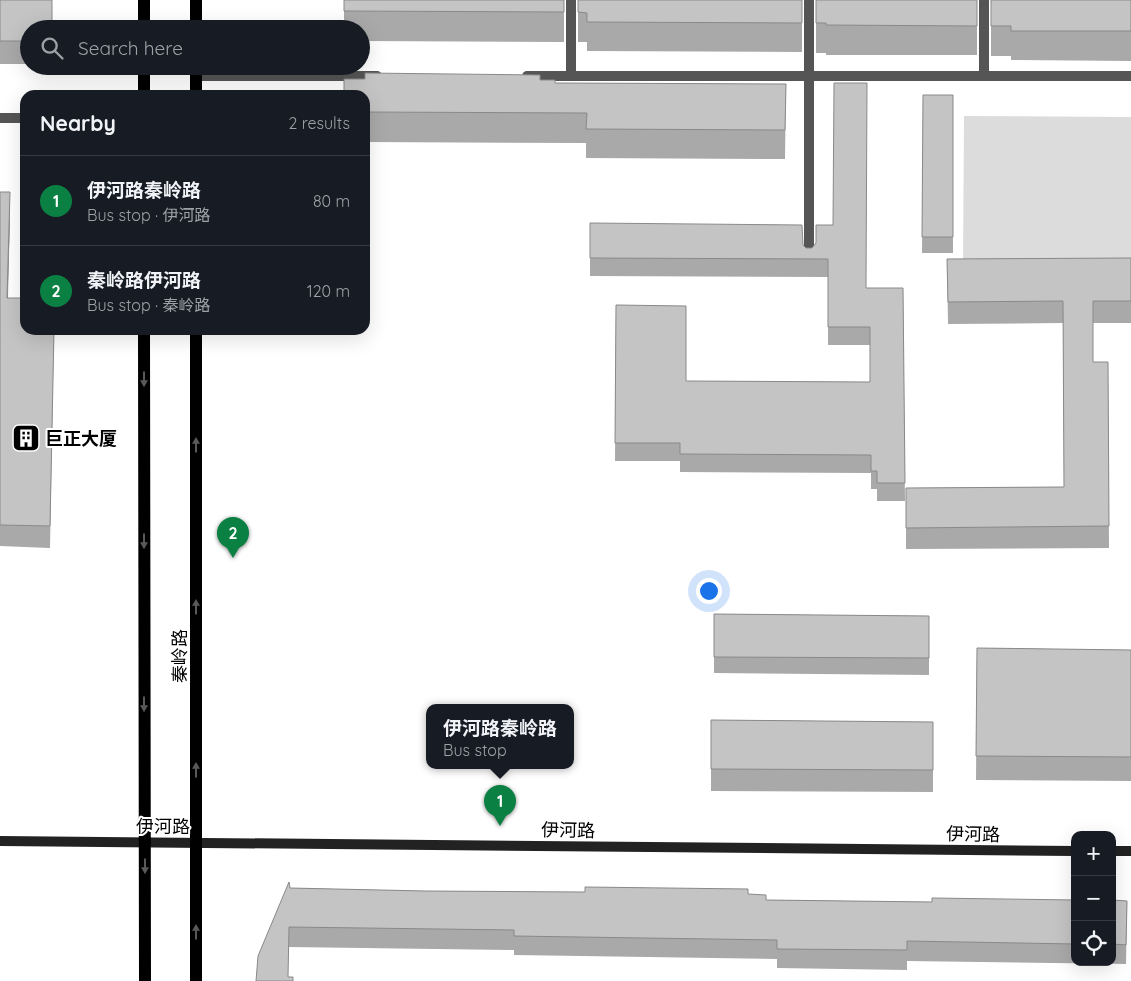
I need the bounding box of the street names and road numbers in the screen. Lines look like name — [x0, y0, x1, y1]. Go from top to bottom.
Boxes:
street label: 秦岭路 — [168, 629, 191, 683]
street label: 伊河路 — [136, 815, 190, 838]
street label: 伊河路 — [541, 818, 595, 842]
street label: 伊河路 — [946, 822, 1000, 846]

